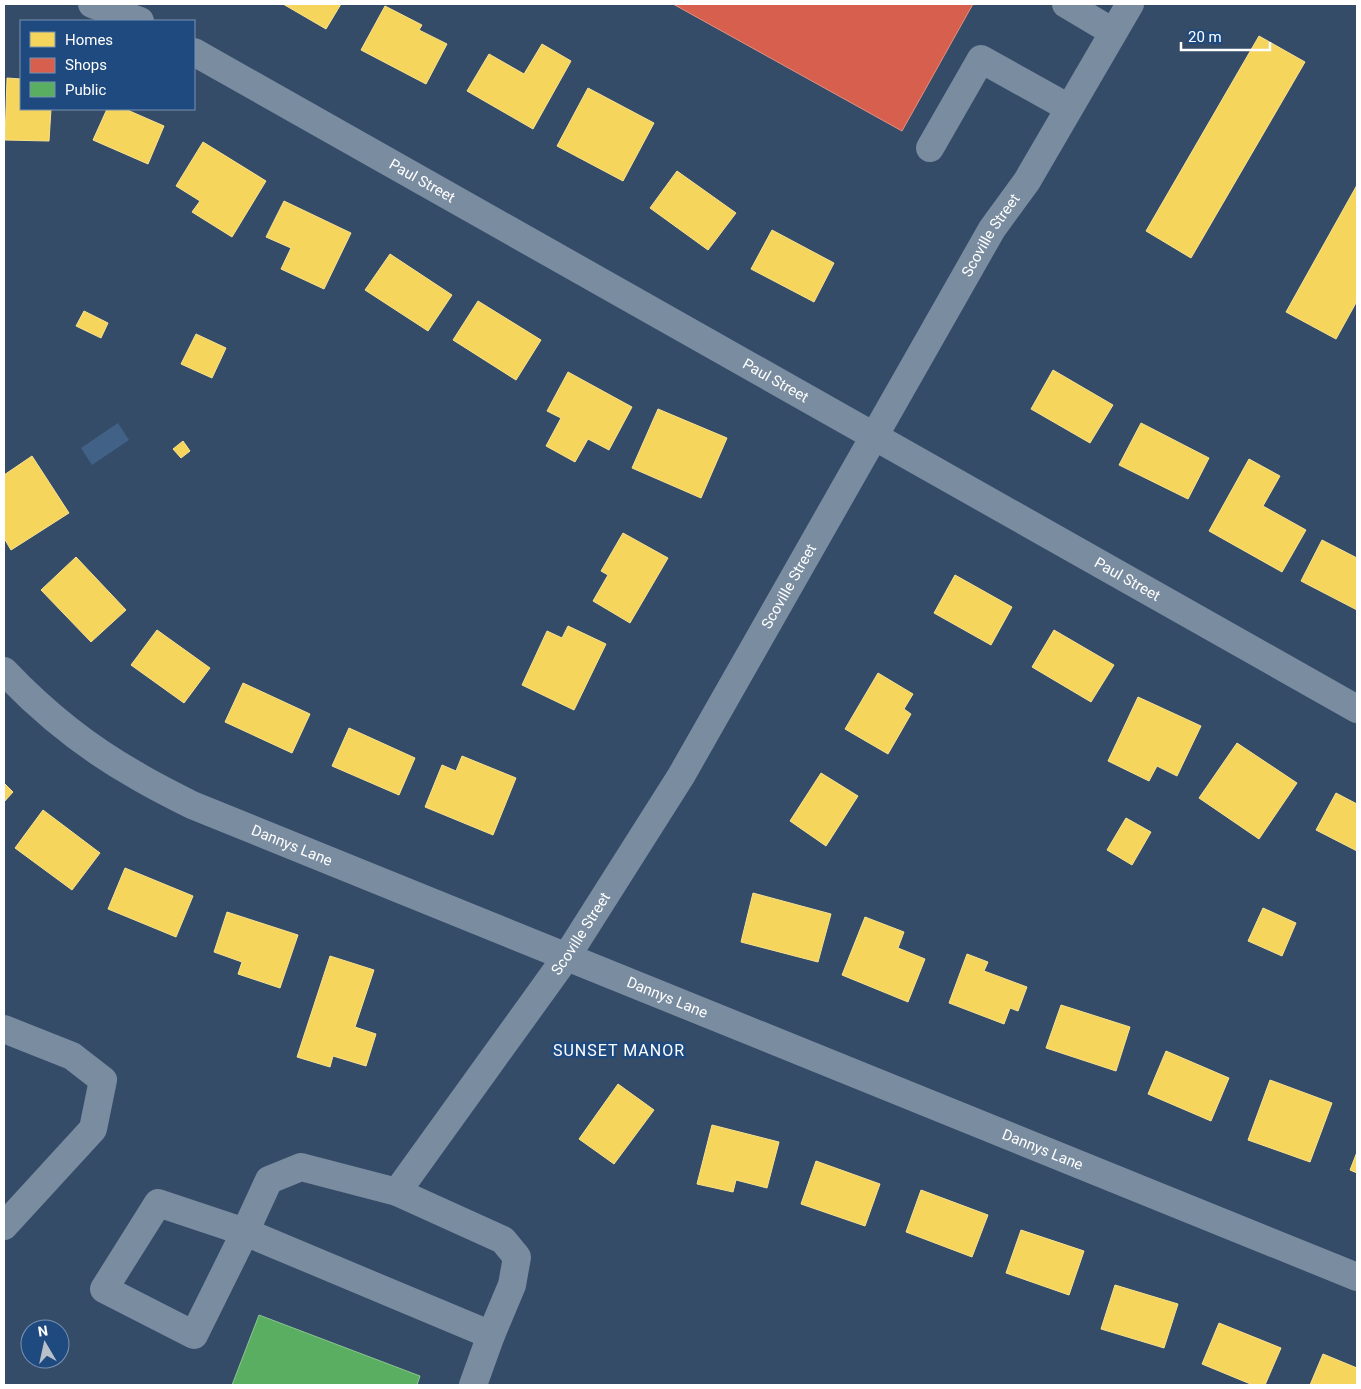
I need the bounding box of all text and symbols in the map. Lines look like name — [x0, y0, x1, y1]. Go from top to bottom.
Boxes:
legend — [20, 20, 195, 110]
scale bar — [1181, 20, 1270, 52]
text: 20 m — [1188, 28, 1222, 46]
text: Homes — [65, 31, 113, 49]
text: Shops — [65, 56, 107, 74]
text: Public — [65, 81, 106, 99]
street label: Paul Street — [386, 155, 458, 207]
street label: Scoville Street — [958, 190, 1024, 280]
street label: Paul Street — [739, 355, 812, 406]
street label: Scoville Street — [758, 541, 820, 632]
street label: Paul Street — [1091, 554, 1164, 605]
street label: Dannys Lane — [249, 821, 335, 870]
street label: Scoville Street — [547, 889, 614, 978]
street label: Dannys Lane — [624, 973, 710, 1022]
district label: SUNSET MANOR — [553, 1041, 685, 1060]
street label: Dannys Lane — [1000, 1125, 1086, 1174]
north arrow — [20, 1319, 70, 1369]
text: N — [37, 1322, 49, 1340]

